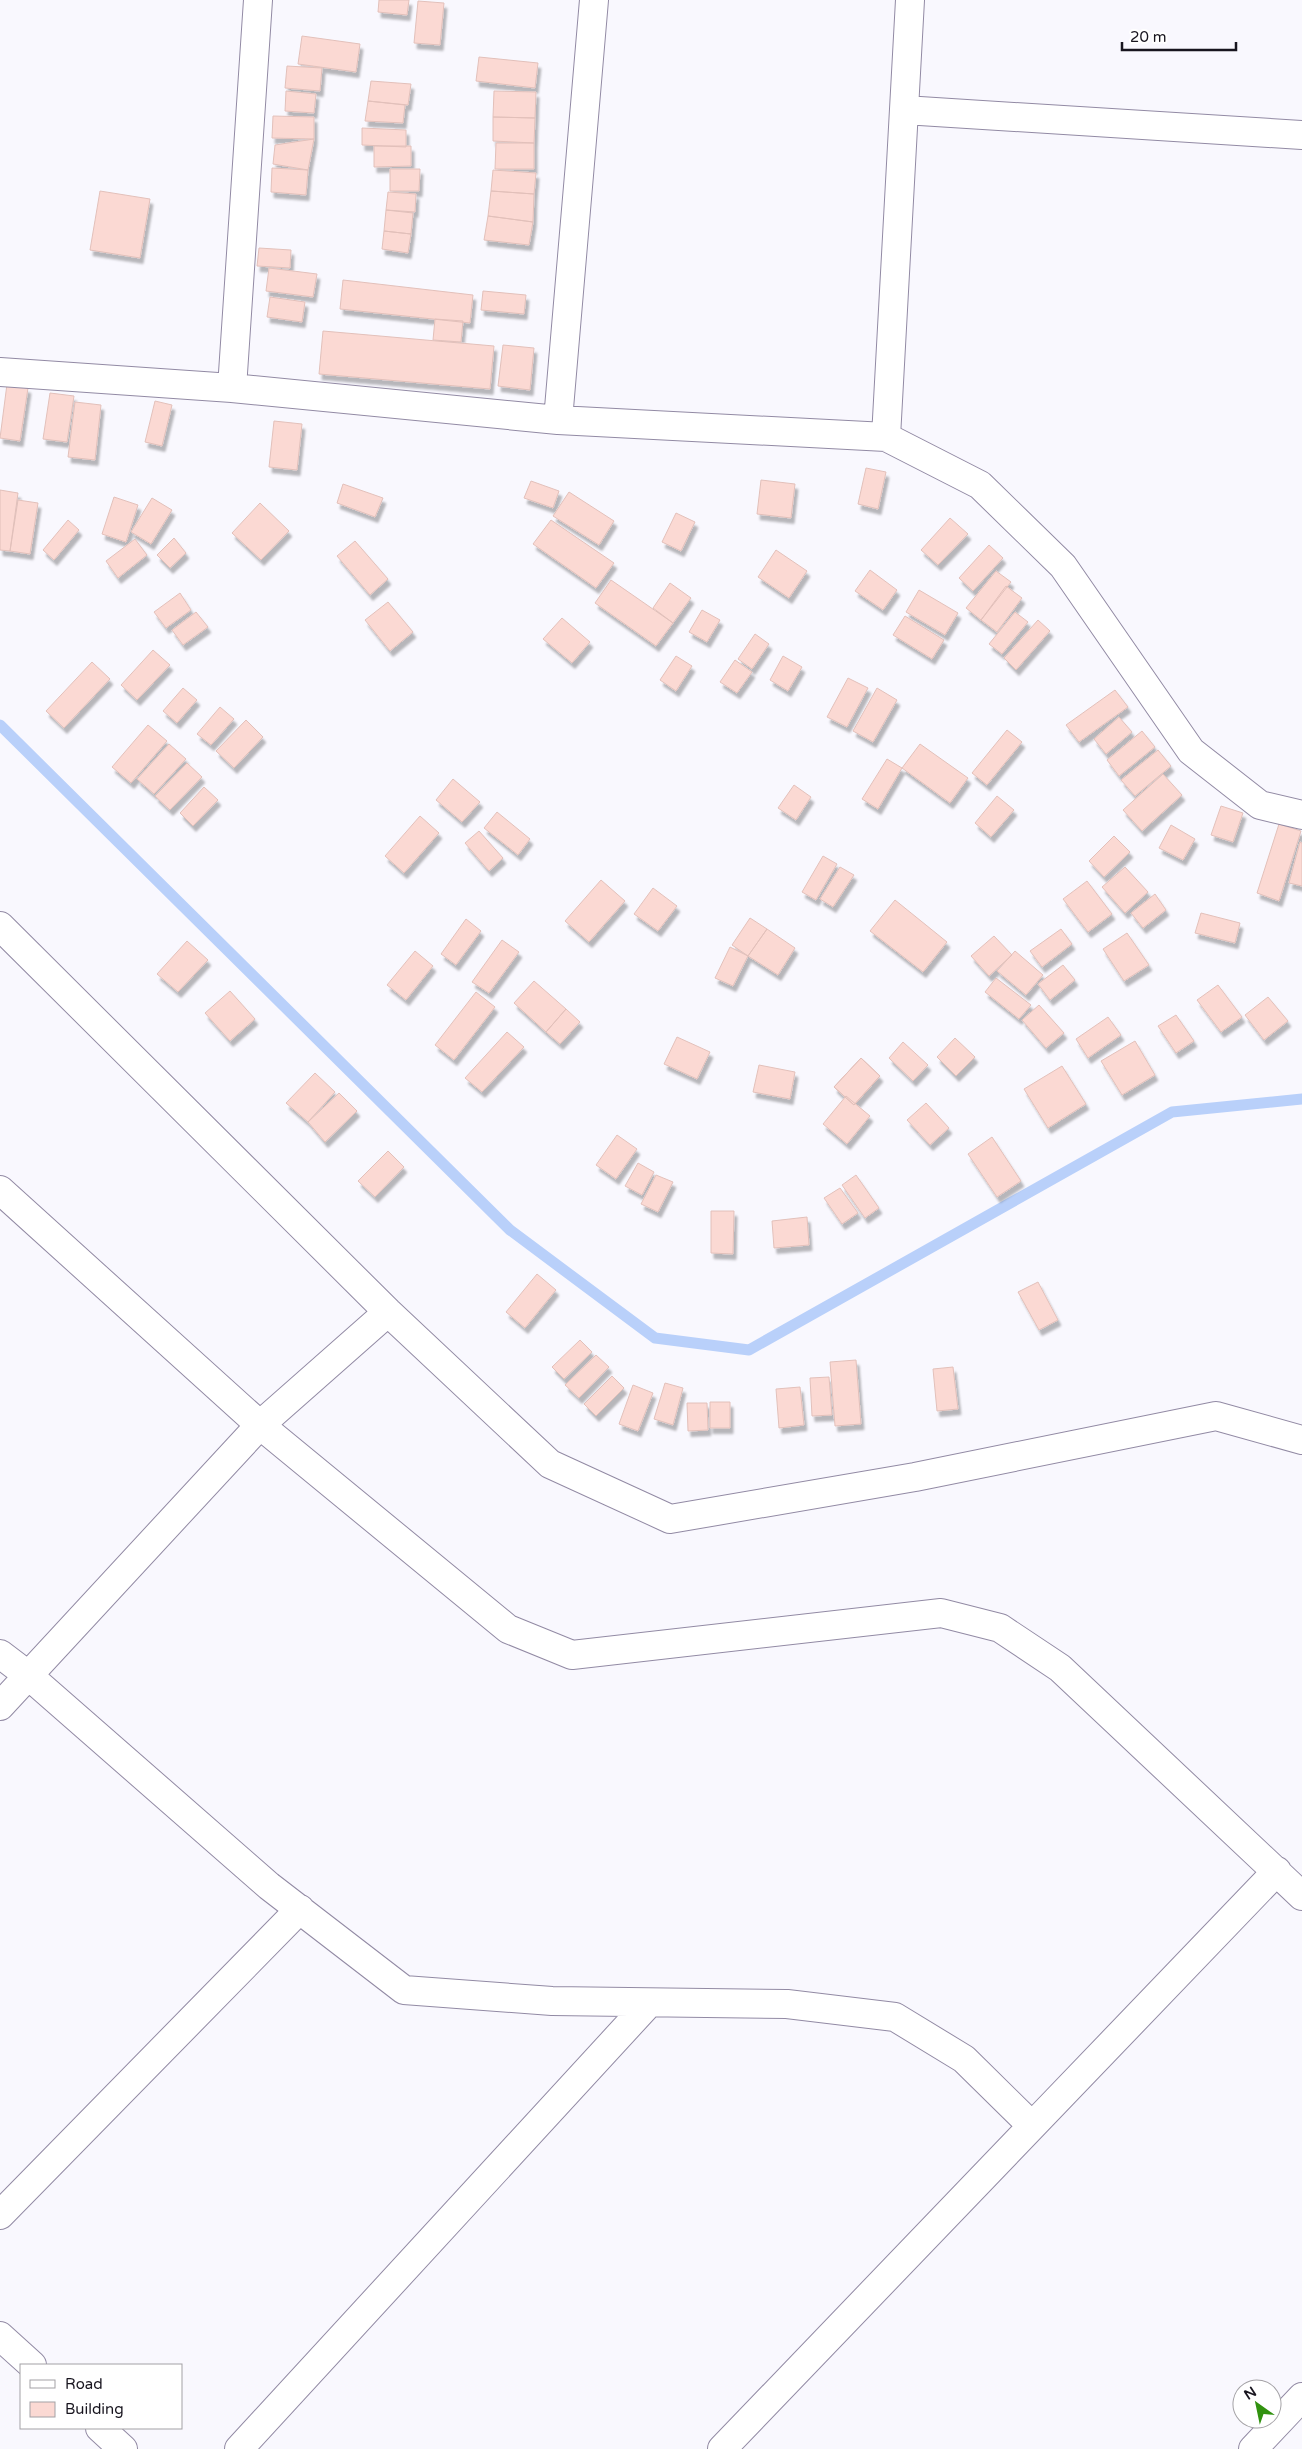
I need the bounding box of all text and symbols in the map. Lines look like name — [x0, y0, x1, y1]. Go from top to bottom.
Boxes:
scale bar — [1122, 20, 1236, 52]
text: 20 m — [1130, 28, 1167, 46]
legend — [20, 2364, 182, 2429]
text: Road — [65, 2375, 103, 2393]
north arrow — [1232, 2379, 1282, 2429]
text: N — [1241, 2383, 1260, 2404]
text: Building — [65, 2400, 124, 2418]

